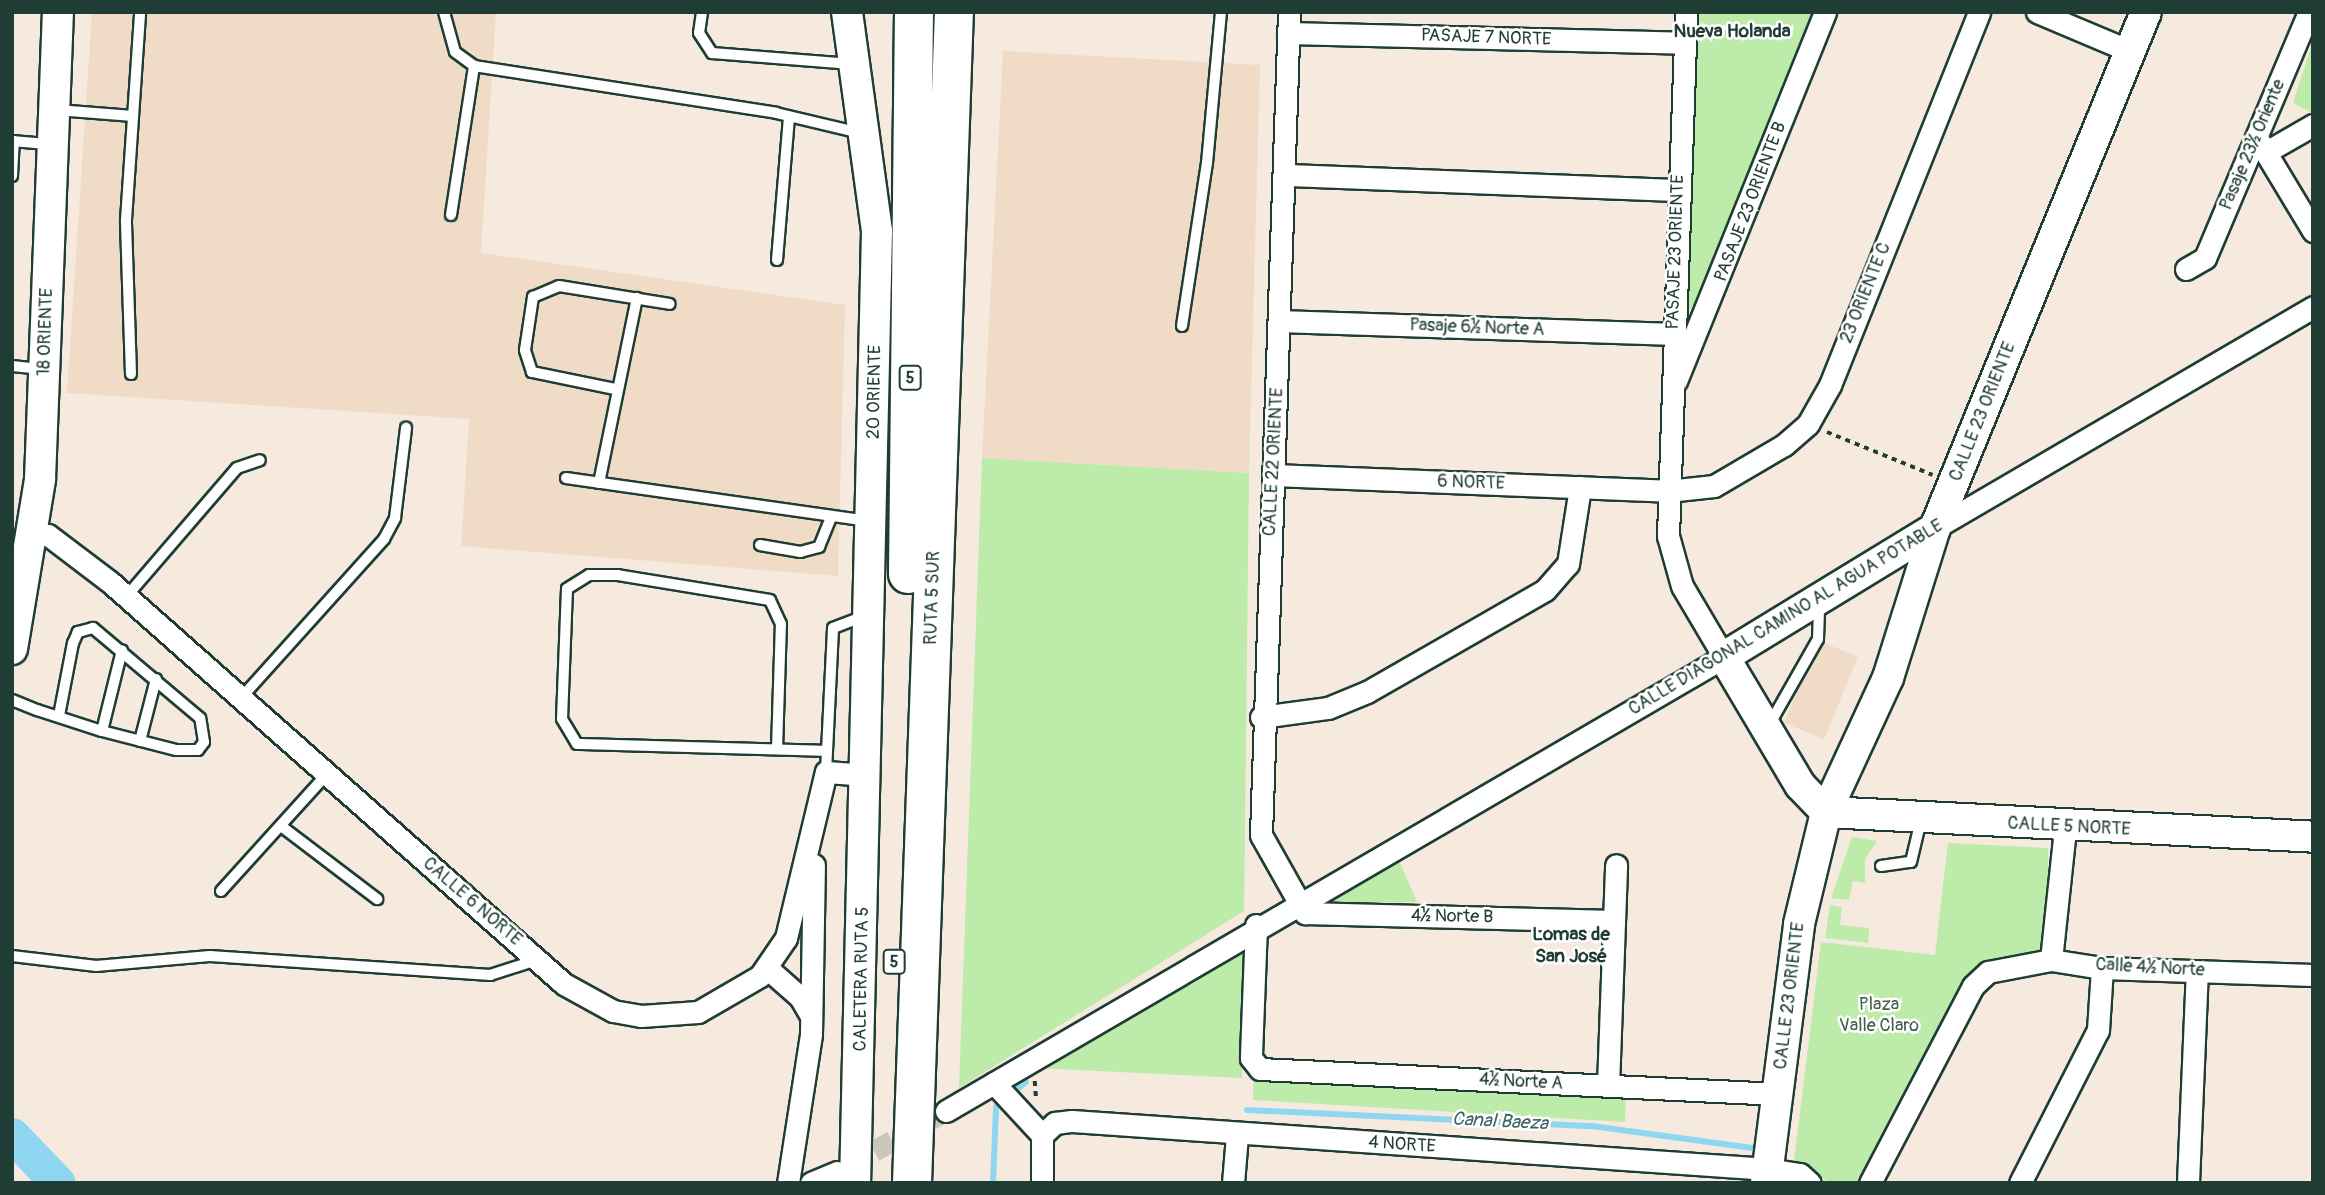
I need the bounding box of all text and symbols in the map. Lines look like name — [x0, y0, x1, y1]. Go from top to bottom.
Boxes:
district label: Nueva Holanda — [1673, 21, 1791, 43]
street label: PASAJE 7 NORTE — [1420, 25, 1552, 51]
street label: Pasaje 23½ Oriente — [2216, 76, 2290, 214]
street label: PASAJE 23 ORIENTE B — [1711, 119, 1791, 285]
street label: PASAJE 23 ORIENTE — [1662, 174, 1690, 330]
street label: 23 ORIENTE C — [1836, 240, 1896, 346]
street label: 18 ORIENTE — [34, 288, 58, 376]
street label: Pasaje 6½ Norte A — [1409, 315, 1545, 341]
street label: CALLE 23 ORIENTE — [1945, 339, 2021, 485]
street label: 20 ORIENTE — [863, 345, 887, 439]
road number: 5 — [898, 366, 922, 390]
street label: CALLE 22 ORIENTE — [1259, 387, 1289, 537]
street label: 6 NORTE — [1437, 471, 1505, 495]
street label: CALLE DIAGONAL CAMINO AL AGUA POTABLE — [1625, 515, 1947, 721]
street label: RUTA 5 SUR — [921, 551, 945, 645]
street label: CALLE 5 NORTE — [2007, 813, 2131, 841]
street label: CALLE 6 NORTE — [418, 853, 526, 951]
street label: 4½ Norte B — [1411, 905, 1493, 929]
street label: CALETERA RUTA 5 — [850, 906, 874, 1052]
street label: CALLE 23 ORIENTE — [1770, 921, 1810, 1071]
district label: Lomas de San José — [1532, 924, 1610, 968]
road number: 5 — [882, 950, 906, 974]
street label: Calle 4½ Norte — [2095, 954, 2205, 982]
park label: Plaza Valle Claro — [1839, 995, 1919, 1038]
street label: 4½ Norte A — [1478, 1069, 1564, 1095]
water label: Canal Baeza — [1452, 1108, 1548, 1136]
street label: 4 NORTE — [1367, 1132, 1437, 1158]

